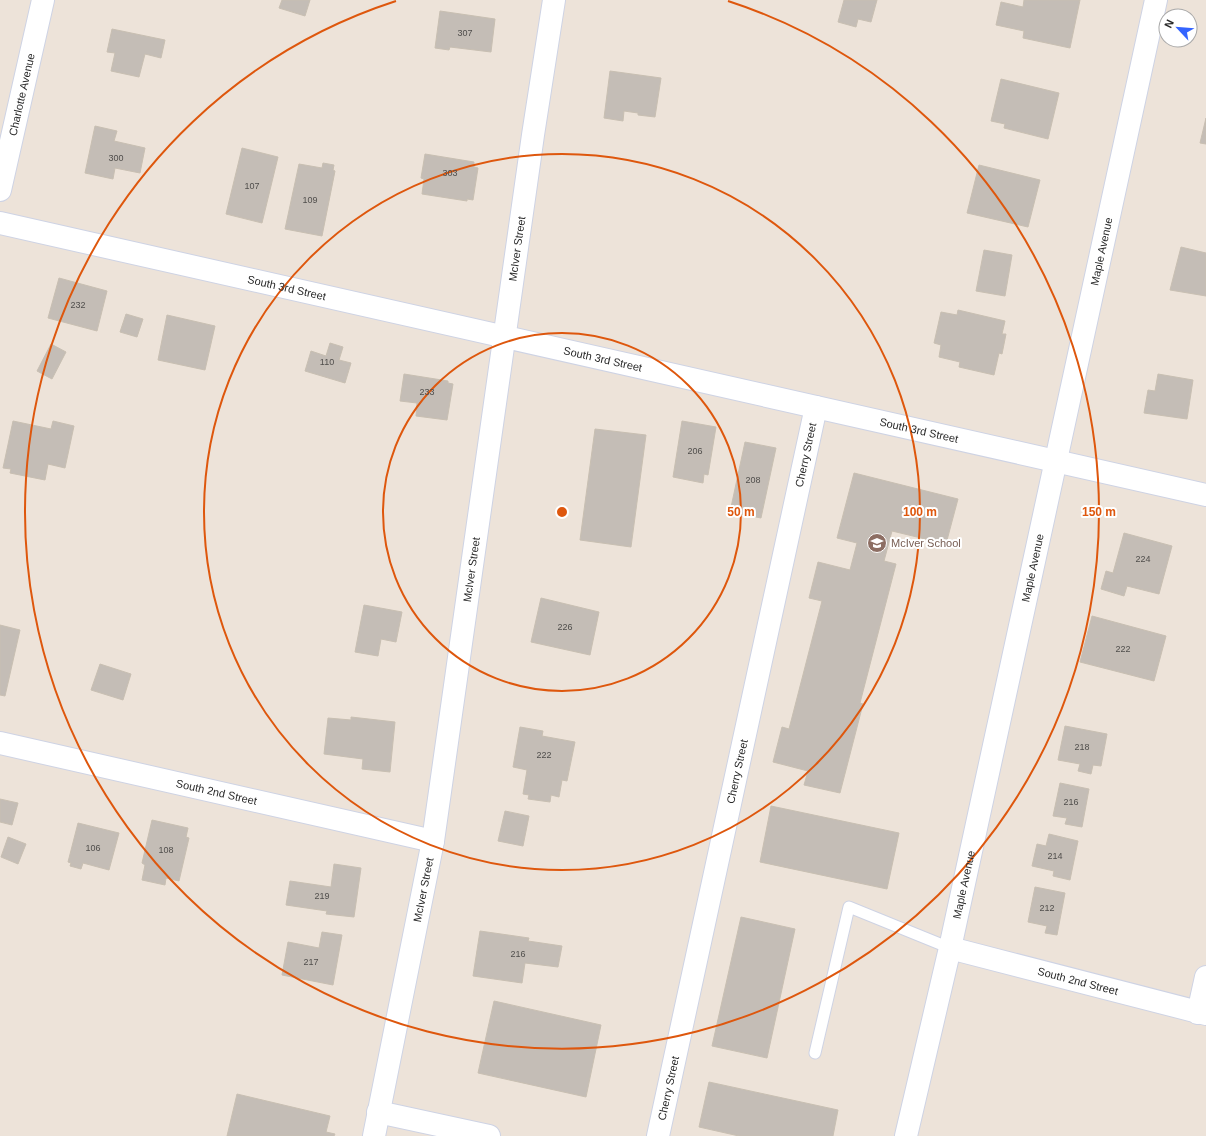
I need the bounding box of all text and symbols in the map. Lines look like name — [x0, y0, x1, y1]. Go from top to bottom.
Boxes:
north arrow — [1158, 8, 1198, 48]
text: N — [1162, 17, 1176, 30]
house number: 307 — [457, 28, 473, 38]
street label: Charlotte Avenue — [6, 52, 37, 137]
house number: 300 — [108, 153, 124, 163]
house number: 303 — [442, 168, 458, 178]
house number: 107 — [244, 181, 260, 191]
house number: 109 — [302, 195, 318, 205]
street label: McIver Street — [506, 215, 527, 282]
street label: Maple Avenue — [1088, 216, 1115, 287]
street label: South 3rd Street — [246, 273, 327, 302]
house number: 232 — [70, 300, 86, 310]
street label: South 3rd Street — [562, 344, 643, 374]
house number: 110 — [320, 357, 334, 367]
house number: 233 — [419, 387, 435, 397]
street label: South 3rd Street — [878, 416, 959, 445]
street label: Cherry Street — [793, 422, 818, 488]
house number: 206 — [687, 446, 703, 456]
house number: 208 — [745, 475, 761, 485]
centre of rings — [555, 505, 569, 519]
text: 50 m — [727, 505, 755, 519]
text: 100 m — [903, 505, 937, 519]
text: 150 m — [1082, 505, 1116, 519]
school or university icon: McIver School — [866, 532, 888, 554]
street label: Maple Avenue — [1019, 533, 1046, 603]
street label: McIver Street — [461, 536, 482, 603]
place label: McIver School — [891, 537, 961, 549]
house number: 224 — [1135, 554, 1151, 564]
house number: 226 — [557, 622, 573, 632]
house number: 222 — [1115, 644, 1131, 654]
street label: Cherry Street — [724, 738, 750, 805]
house number: 218 — [1074, 742, 1090, 752]
house number: 222 — [536, 750, 552, 760]
street label: South 2nd Street — [175, 777, 258, 807]
house number: 216 — [1063, 797, 1079, 807]
house number: 106 — [85, 843, 101, 853]
house number: 108 — [158, 845, 174, 855]
street label: Maple Avenue — [951, 849, 977, 920]
house number: 214 — [1047, 851, 1063, 861]
street label: McIver Street — [411, 857, 436, 923]
house number: 219 — [314, 891, 330, 901]
house number: 212 — [1039, 903, 1055, 913]
house number: 216 — [510, 949, 526, 959]
house number: 217 — [303, 957, 319, 967]
street label: South 2nd Street — [1036, 965, 1119, 997]
street label: Cherry Street — [656, 1055, 681, 1121]

